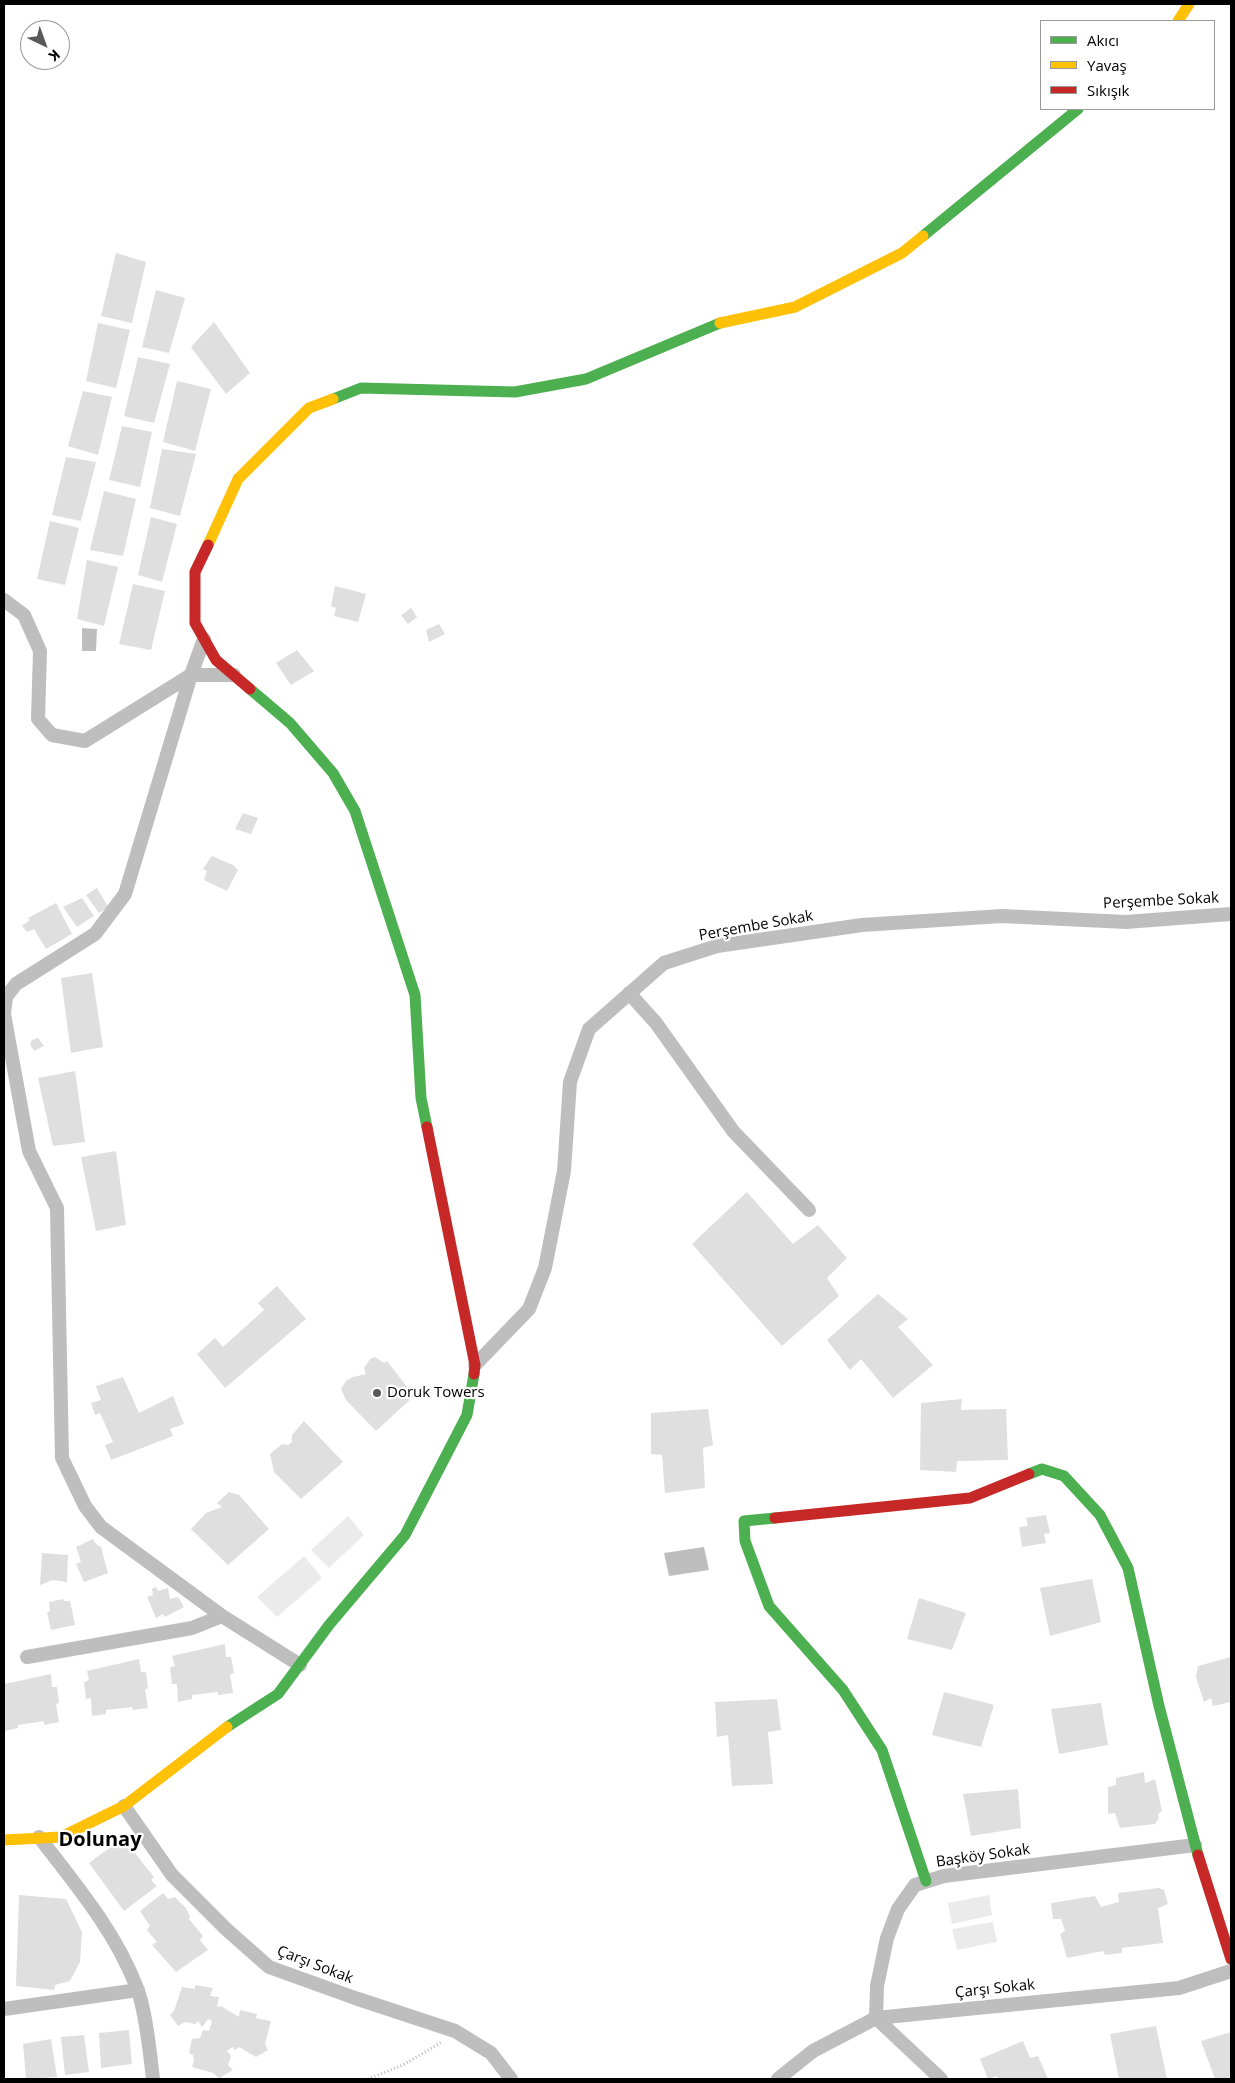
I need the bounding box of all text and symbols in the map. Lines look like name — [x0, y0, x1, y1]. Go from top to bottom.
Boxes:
north arrow — [20, 20, 70, 70]
legend — [1040, 20, 1215, 110]
text: Akıcı — [1087, 30, 1119, 50]
text: K — [45, 46, 65, 66]
text: Yavaş — [1087, 55, 1127, 75]
text: Sıkışık — [1087, 80, 1130, 100]
street label: Perşembe Sokak — [1103, 889, 1219, 913]
street label: Perşembe Sokak — [697, 907, 815, 945]
place label: Doruk Towers — [387, 1384, 485, 1402]
marker: Doruk Towers — [371, 1387, 383, 1399]
district label: Dolunay — [58, 1828, 142, 1852]
street label: Başköy Sokak — [935, 1840, 1031, 1872]
street label: Çarşı Sokak — [274, 1942, 356, 1988]
street label: Çarşı Sokak — [954, 1976, 1036, 2002]

